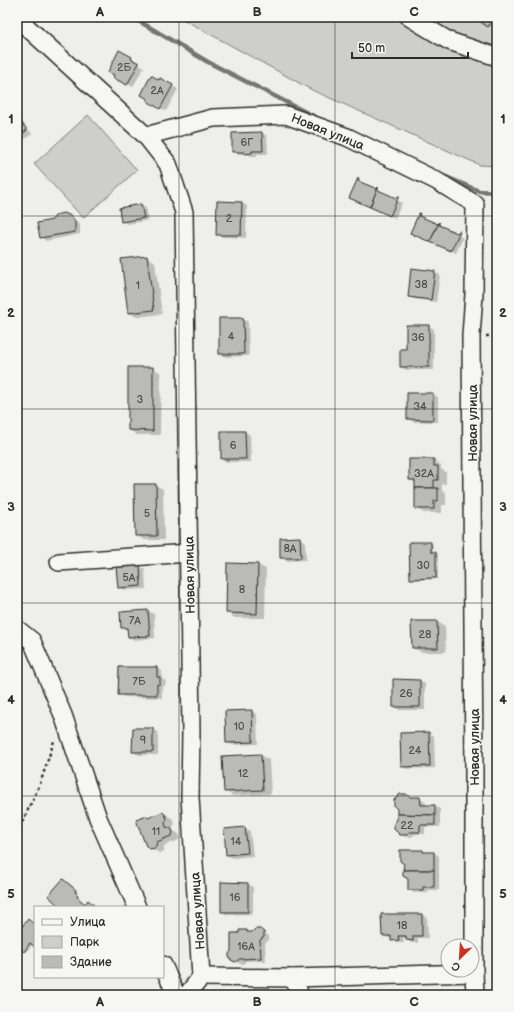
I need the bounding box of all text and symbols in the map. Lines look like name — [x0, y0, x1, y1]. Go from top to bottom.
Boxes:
text: A — [95, 4, 104, 20]
text: B — [252, 4, 262, 20]
text: C — [409, 4, 419, 20]
scale bar — [352, 34, 468, 60]
text: 50 m — [358, 41, 385, 56]
house number: 2Б — [117, 61, 131, 74]
house number: 2А — [150, 84, 164, 97]
street label: Новая улица — [289, 110, 367, 154]
text: 1 — [8, 111, 14, 127]
text: 1 — [500, 111, 506, 127]
house number: 6Г — [241, 136, 253, 149]
house number: 2 — [226, 212, 233, 225]
house number: 38 — [414, 278, 428, 291]
house number: 1 — [136, 279, 140, 292]
text: 2 — [7, 305, 15, 321]
text: 2 — [499, 305, 507, 321]
house number: 4 — [228, 330, 235, 343]
house number: 36 — [411, 331, 425, 344]
street label: Новая улица — [465, 384, 481, 462]
house number: 3 — [137, 393, 144, 406]
house number: 34 — [413, 400, 427, 413]
house number: 6 — [230, 439, 237, 452]
house number: 32А — [414, 467, 434, 480]
text: 3 — [7, 499, 15, 515]
text: 3 — [499, 499, 507, 515]
house number: 5 — [144, 507, 150, 520]
street label: Новая улица — [181, 536, 199, 614]
house number: 8А — [283, 542, 297, 555]
house number: 30 — [416, 559, 430, 572]
house number: 5А — [123, 571, 136, 584]
house number: 8 — [239, 583, 245, 596]
house number: 7А — [129, 614, 141, 627]
house number: 28 — [419, 628, 431, 641]
house number: 7Б — [132, 675, 146, 688]
house number: 26 — [399, 687, 413, 700]
text: 4 — [7, 692, 15, 708]
text: 4 — [499, 692, 507, 708]
street label: Новая улица — [467, 708, 483, 786]
house number: 10 — [234, 720, 245, 733]
house number: 9 — [140, 734, 146, 747]
house number: 24 — [408, 744, 422, 757]
house number: 12 — [238, 767, 249, 780]
house number: 22 — [401, 819, 414, 832]
house number: 11 — [152, 825, 160, 838]
house number: 14 — [231, 835, 242, 848]
street label: Новая улица — [187, 871, 209, 950]
text: 5 — [7, 886, 15, 902]
text: 5 — [499, 886, 507, 902]
house number: 16 — [230, 891, 241, 904]
legend — [34, 906, 164, 978]
text: Улица — [70, 915, 106, 930]
house number: 18 — [397, 919, 407, 932]
text: Парк — [70, 935, 100, 950]
north arrow — [440, 938, 480, 978]
house number: 16А — [237, 940, 255, 953]
text: Здание — [70, 955, 112, 970]
text: С — [449, 959, 462, 974]
text: A — [95, 994, 104, 1010]
text: B — [252, 994, 262, 1010]
text: C — [409, 994, 419, 1010]

